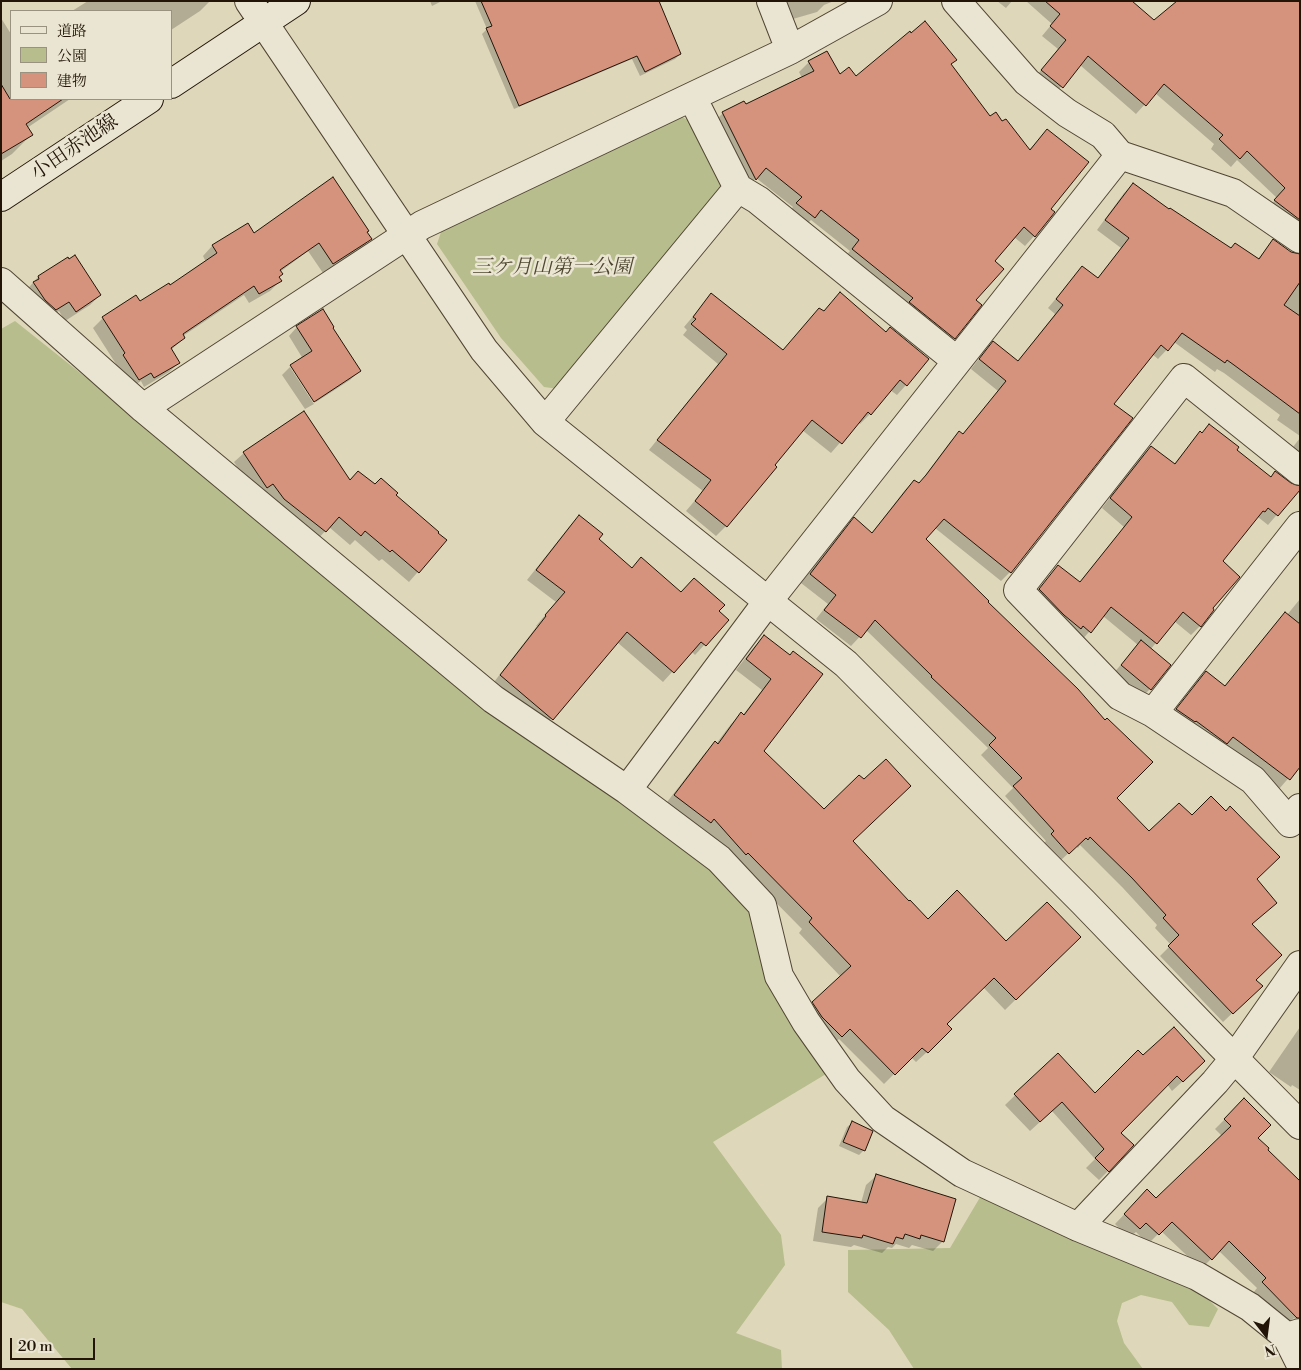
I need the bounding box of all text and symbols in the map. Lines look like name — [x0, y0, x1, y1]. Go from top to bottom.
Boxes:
legend — [10, 10, 172, 100]
text: 道路 — [57, 22, 87, 41]
text: 公園 — [57, 47, 87, 66]
text: 建物 — [57, 72, 87, 91]
street label: 小田赤池線 — [27, 110, 123, 186]
park label: 三ケ月山第一公園 — [472, 256, 632, 280]
north arrow — [1241, 1310, 1291, 1360]
scale bar — [12, 1328, 98, 1360]
text: 20 m — [18, 1337, 53, 1356]
text: N — [1262, 1339, 1278, 1360]

